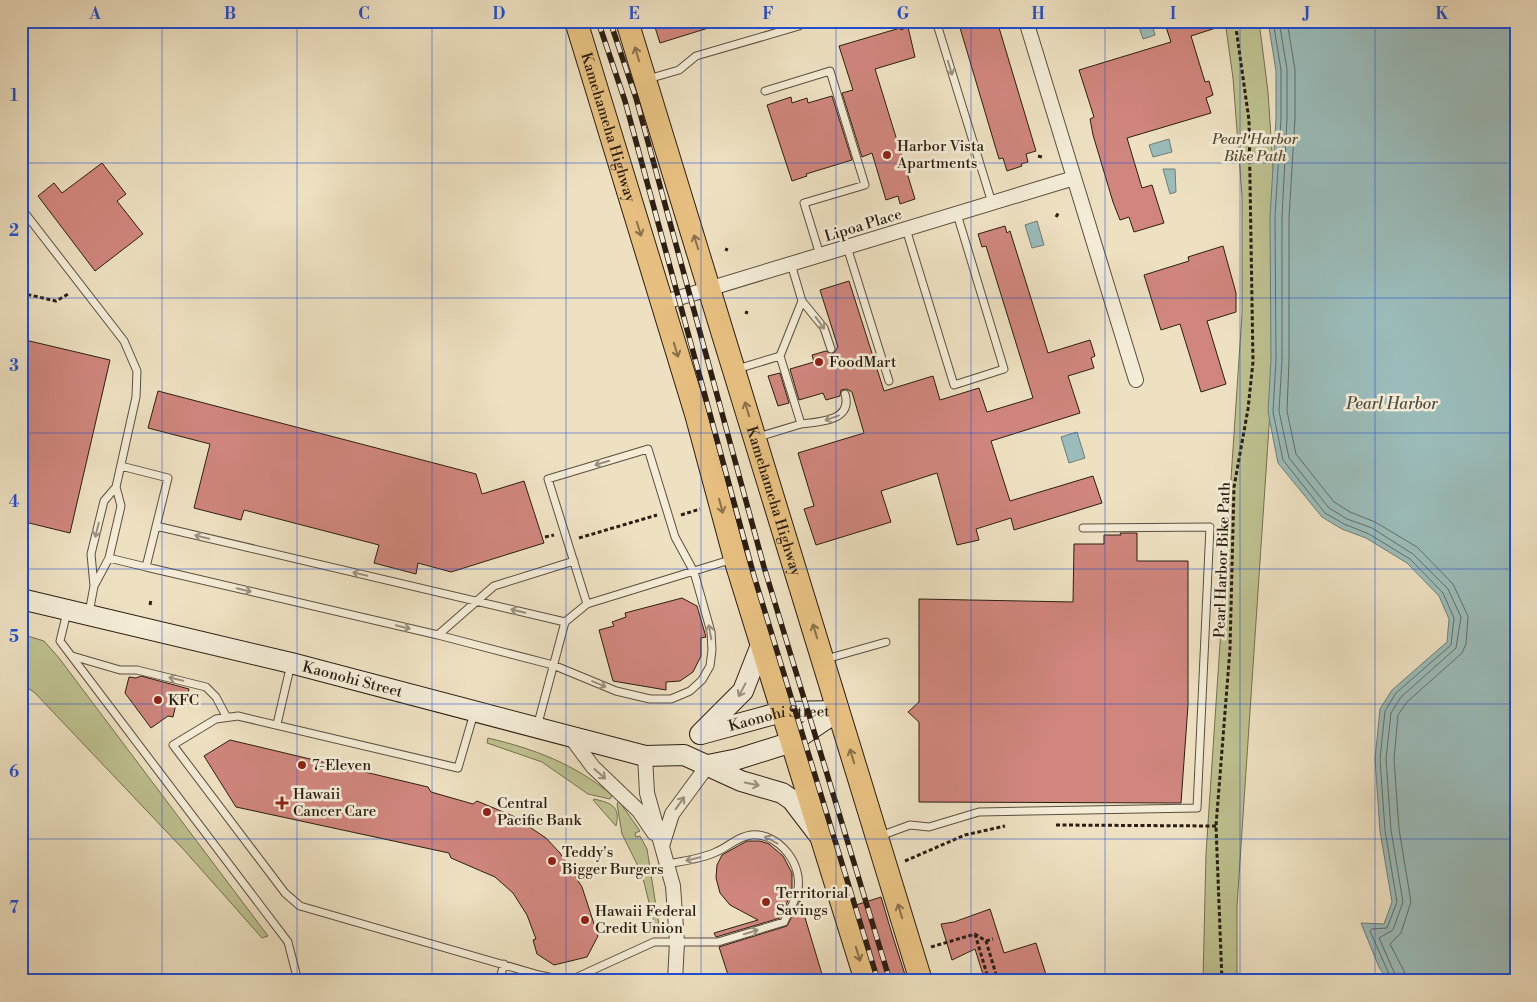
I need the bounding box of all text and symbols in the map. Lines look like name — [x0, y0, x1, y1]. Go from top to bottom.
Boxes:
text: A — [88, 4, 101, 24]
text: B — [224, 4, 236, 24]
text: C — [358, 4, 370, 24]
text: D — [493, 4, 506, 24]
text: E — [628, 4, 640, 24]
text: F — [762, 4, 774, 24]
text: G — [897, 4, 910, 24]
text: H — [1031, 4, 1045, 24]
text: I — [1170, 4, 1176, 24]
text: J — [1302, 4, 1310, 24]
text: K — [1436, 4, 1450, 24]
one-way arrow — [632, 46, 642, 62]
street label: Kamehameha Highway — [576, 50, 640, 205]
one-way arrow — [946, 59, 955, 75]
text: 1 — [10, 86, 18, 106]
park label: Pearl Harbor Bike Path — [1211, 130, 1299, 166]
place label: Harbor Vista Apartments — [896, 137, 985, 173]
marker: Harbor Vista Apartments — [881, 149, 893, 161]
street label: Lipoa Place — [822, 205, 904, 246]
one-way arrow — [635, 220, 645, 236]
text: 2 — [9, 221, 19, 241]
one-way arrow — [690, 235, 700, 251]
one-way arrow — [815, 316, 825, 330]
one-way arrow — [672, 341, 682, 357]
place label: FoodMart — [829, 353, 897, 372]
text: 3 — [9, 356, 19, 376]
marker: FoodMart — [813, 356, 825, 368]
water label: Pearl Harbor — [1345, 394, 1439, 414]
one-way arrow — [741, 401, 751, 417]
one-way arrow — [825, 414, 840, 423]
street label: Kamehameha Highway — [742, 424, 806, 579]
one-way arrow — [594, 459, 610, 469]
street label: Pearl Harbor Bike Path — [1210, 482, 1235, 638]
text: 4 — [9, 492, 20, 512]
one-way arrow — [717, 498, 726, 514]
one-way arrow — [92, 522, 101, 538]
one-way arrow — [194, 532, 210, 541]
one-way arrow — [352, 569, 368, 578]
one-way arrow — [236, 586, 252, 595]
one-way arrow — [510, 606, 526, 615]
one-way arrow — [394, 623, 410, 632]
one-way arrow — [809, 623, 819, 639]
one-way arrow — [705, 624, 714, 640]
text: 5 — [9, 627, 19, 647]
street label: Kaonohi Street — [300, 657, 405, 702]
one-way arrow — [169, 674, 185, 683]
one-way arrow — [591, 680, 606, 689]
one-way arrow — [737, 682, 747, 697]
place label: KFC — [168, 691, 199, 710]
marker: KFC — [152, 694, 164, 706]
street label: Kaonohi Street — [726, 702, 830, 736]
one-way arrow — [846, 748, 856, 764]
place label: 7-Eleven — [312, 756, 371, 775]
marker: 7-Eleven — [296, 759, 308, 771]
text: 6 — [9, 762, 19, 782]
one-way arrow — [593, 768, 606, 779]
one-way arrow — [744, 779, 760, 789]
place label: Hawaii Cancer Care — [293, 785, 376, 821]
place label: Central Pacific Bank — [497, 794, 583, 830]
marker: Hawaii Cancer Care — [275, 796, 289, 810]
one-way arrow — [675, 796, 685, 810]
marker: Central Pacific Bank — [481, 806, 493, 818]
one-way arrow — [763, 835, 778, 845]
place label: Teddy's Bigger Burgers — [561, 843, 664, 879]
marker: Teddy's Bigger Burgers — [546, 855, 558, 867]
one-way arrow — [685, 855, 701, 864]
place label: Territorial Savings — [776, 884, 849, 920]
marker: Territorial Savings — [760, 896, 772, 908]
text: 7 — [9, 898, 19, 918]
place label: Hawaii Federal Credit Union — [595, 902, 697, 938]
one-way arrow — [894, 904, 904, 920]
marker: Hawaii Federal Credit Union — [579, 914, 591, 926]
one-way arrow — [742, 927, 758, 936]
one-way arrow — [853, 946, 863, 962]

